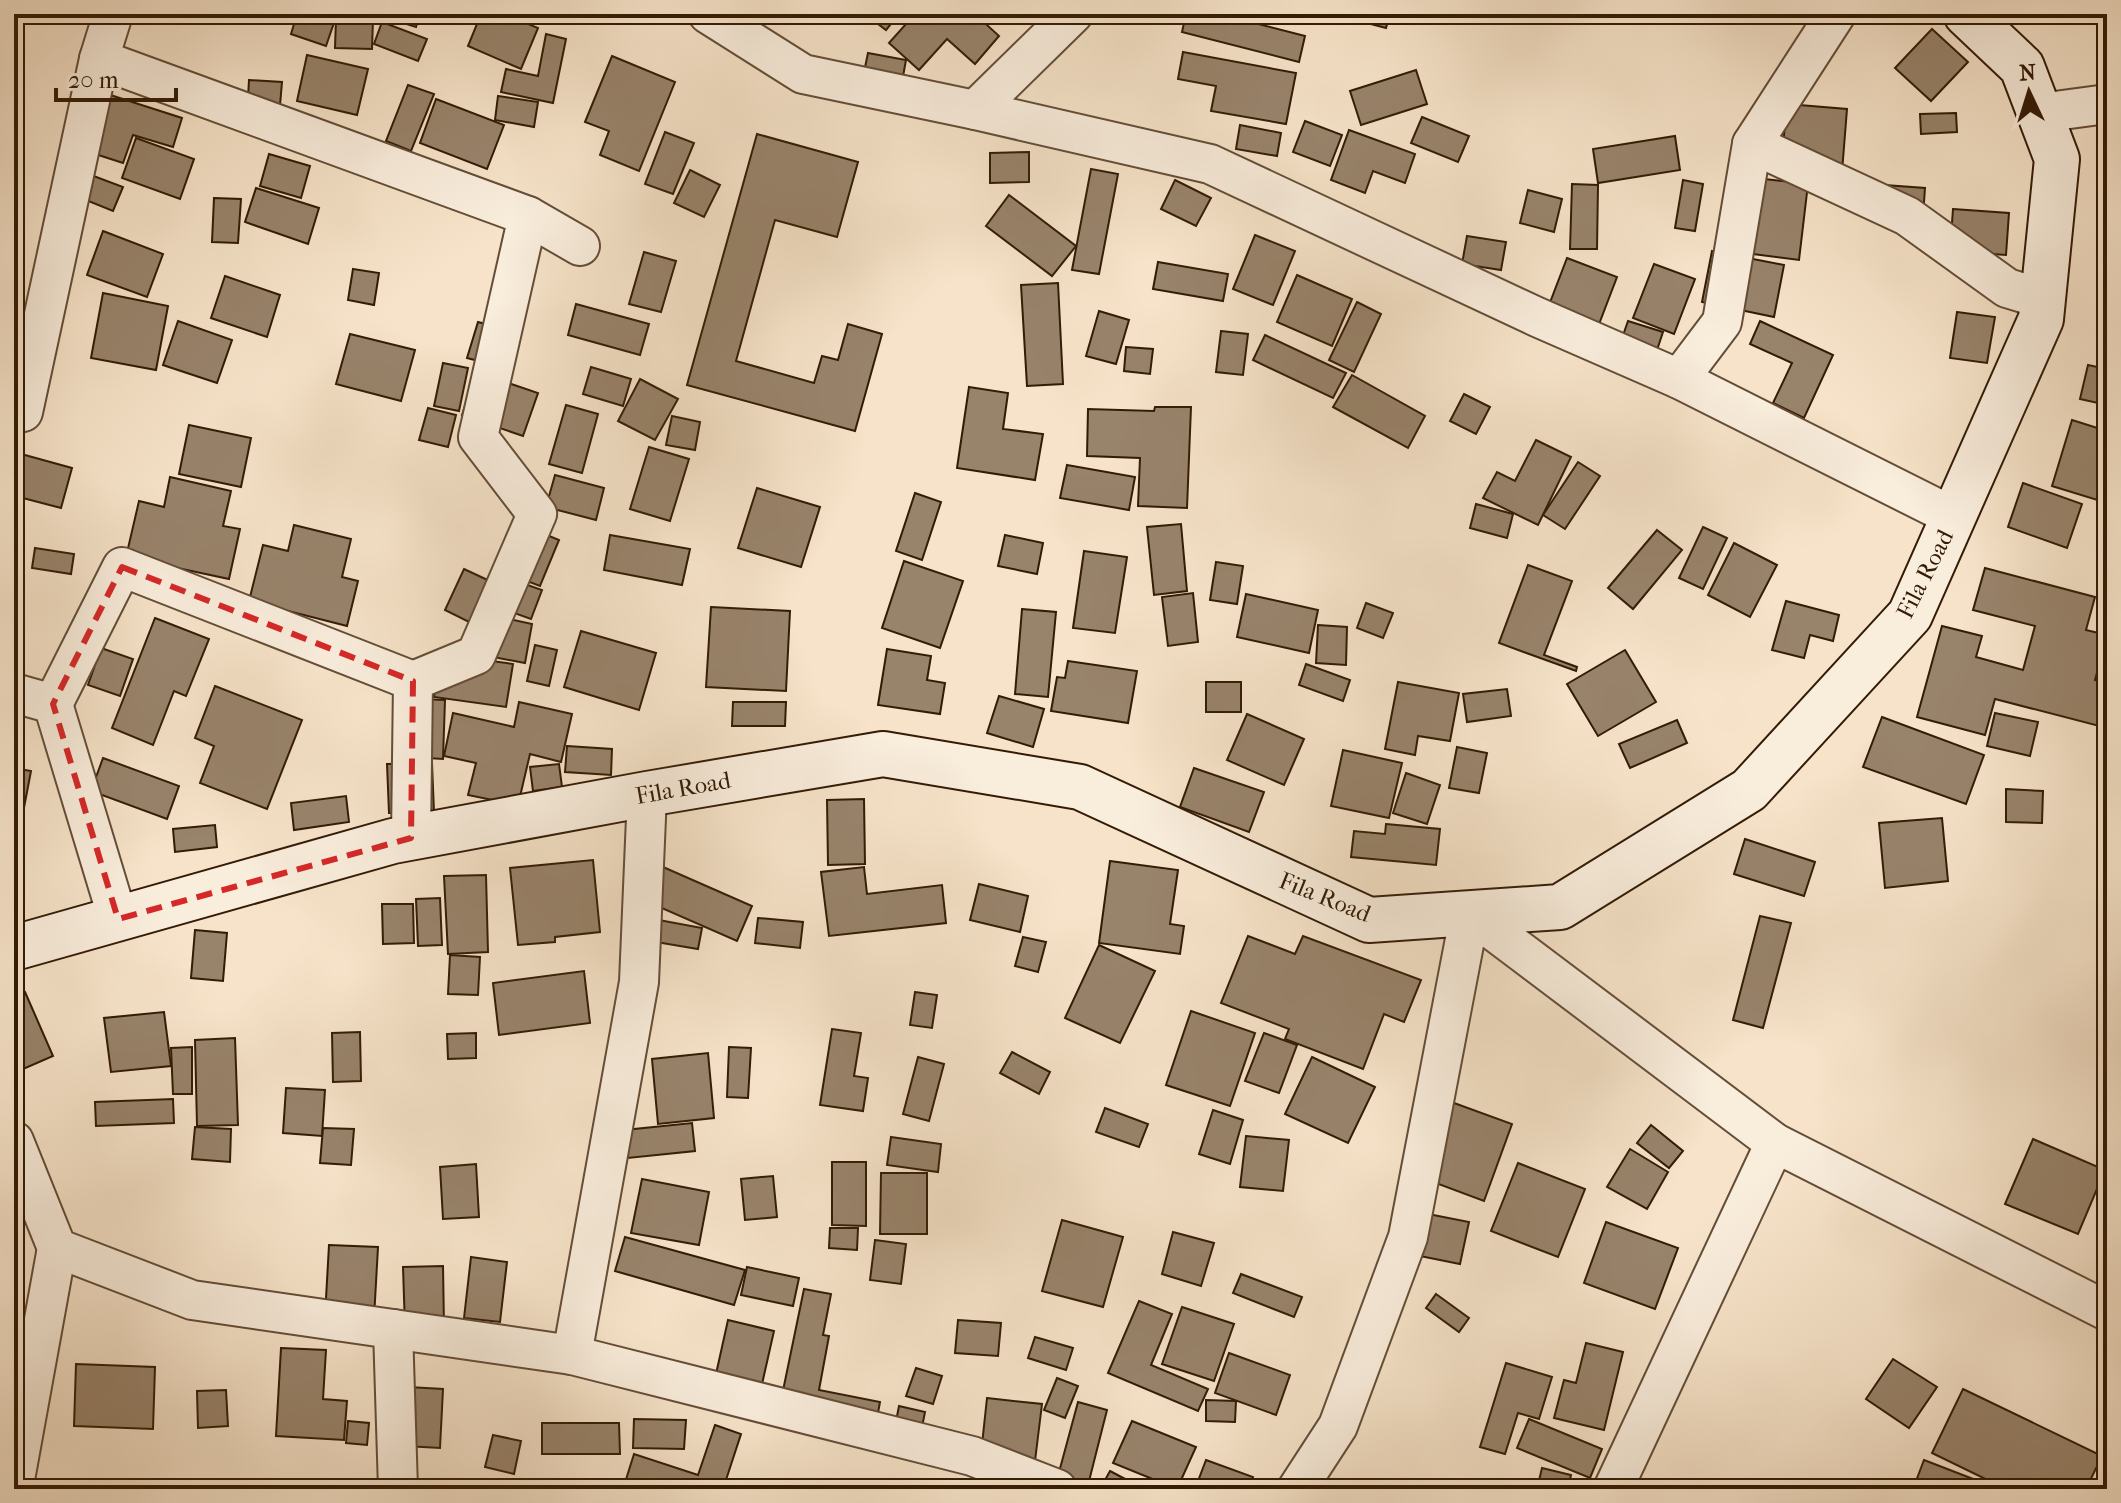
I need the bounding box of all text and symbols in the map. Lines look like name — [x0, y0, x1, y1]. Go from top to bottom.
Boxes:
scale bar — [56, 52, 176, 102]
north arrow — [1989, 52, 2069, 132]
text: N — [2018, 59, 2037, 87]
text: 20 m — [68, 66, 119, 94]
street label: Fila Road — [1891, 524, 1960, 623]
street label: Fila Road — [633, 766, 734, 810]
street label: Fila Road — [1275, 866, 1376, 928]

